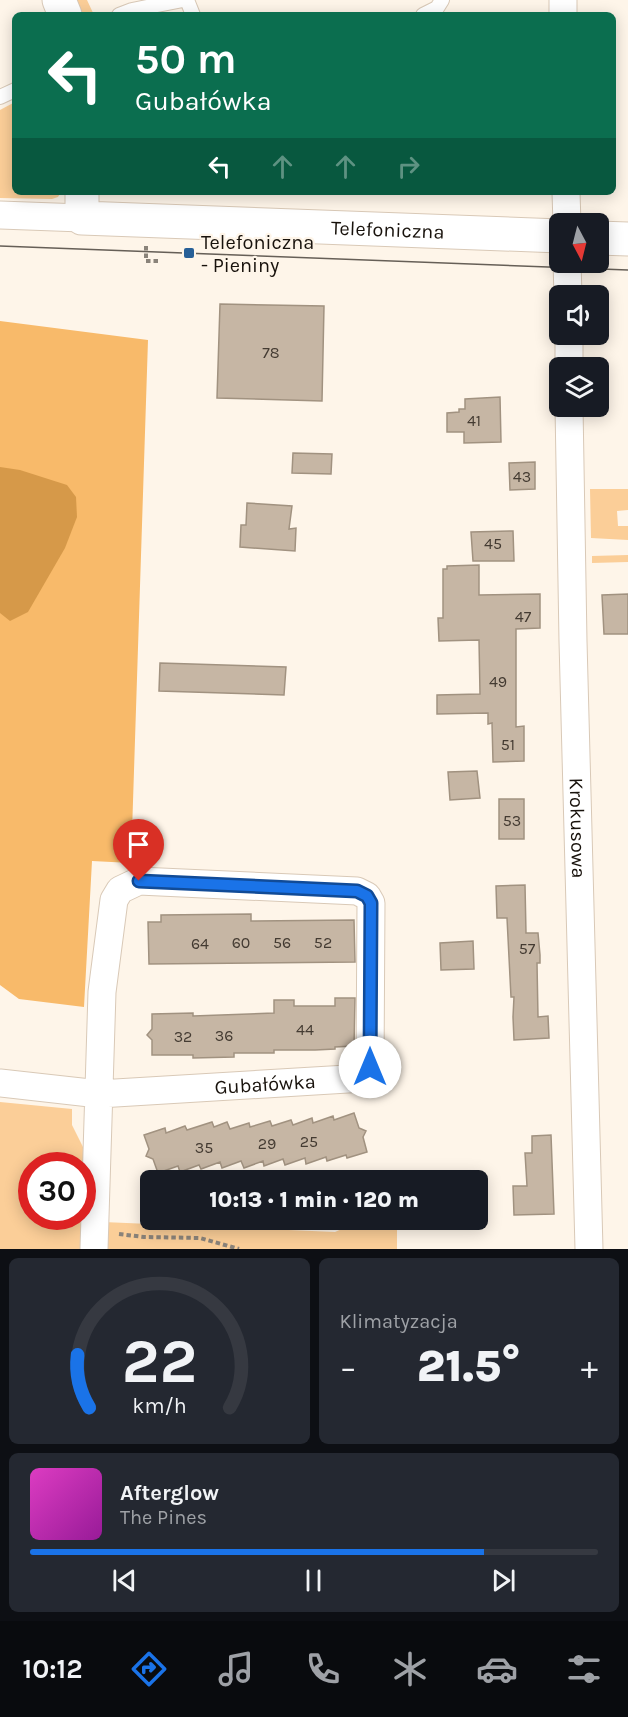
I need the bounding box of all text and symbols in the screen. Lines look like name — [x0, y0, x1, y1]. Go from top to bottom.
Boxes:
text: 50 m — [135, 34, 237, 84]
icon: left — [36, 36, 114, 114]
text: Gubałówka — [135, 85, 272, 117]
icon: left — [203, 150, 236, 183]
icon: ahead — [266, 150, 299, 183]
icon: ahead — [329, 150, 362, 183]
icon: right — [392, 150, 425, 183]
north arrow — [549, 213, 609, 273]
map controls — [549, 213, 609, 417]
street label: Telefoniczna — [331, 216, 445, 243]
place label: Telefoniczna - Pieniny — [201, 231, 314, 277]
marker: Telefoniczna - Pieniny — [182, 246, 196, 260]
button: sound — [549, 285, 609, 345]
house number: 78 — [262, 343, 280, 362]
button: layers — [549, 357, 609, 417]
house number: 41 — [467, 411, 481, 430]
house number: 43 — [513, 467, 531, 486]
house number: 45 — [484, 534, 502, 553]
house number: 47 — [515, 607, 532, 626]
house number: 49 — [489, 672, 507, 691]
house number: 51 — [501, 735, 515, 754]
street label: Krokusowa — [565, 777, 591, 879]
house number: 53 — [503, 811, 521, 830]
pin — [113, 819, 164, 881]
icon: arrive — [122, 828, 155, 861]
house number: 60 — [232, 933, 250, 952]
house number: 56 — [273, 933, 291, 952]
house number: 52 — [314, 933, 332, 952]
house number: 64 — [191, 934, 209, 953]
house number: 57 — [519, 939, 536, 958]
house number: 44 — [296, 1020, 314, 1039]
house number: 36 — [215, 1026, 233, 1045]
house number: 32 — [174, 1027, 192, 1046]
position arrow — [338, 1035, 402, 1099]
street label: Gubałówka — [214, 1069, 316, 1099]
house number: 25 — [300, 1132, 318, 1151]
house number: 29 — [258, 1134, 276, 1153]
house number: 35 — [195, 1138, 213, 1157]
speed limit sign: 30 — [18, 1152, 96, 1230]
text: 10:13 · 1 min · 120 m — [209, 1187, 419, 1213]
text: Klimatyzacja — [340, 1310, 458, 1333]
text: 22 — [121, 1325, 197, 1398]
text: 21.5° — [417, 1340, 521, 1392]
text: − — [340, 1348, 357, 1386]
text: + — [581, 1348, 598, 1386]
text: km/h — [132, 1393, 186, 1418]
text: Afterglow — [120, 1480, 219, 1506]
text: The Pines — [120, 1506, 207, 1529]
icon: previous — [108, 1564, 141, 1597]
icon: pause — [297, 1564, 330, 1597]
icon: next — [487, 1564, 520, 1597]
icon: directions — [128, 1648, 170, 1690]
icon: music — [215, 1648, 257, 1690]
icon: phone — [302, 1648, 344, 1690]
icon: climate — [389, 1648, 431, 1690]
icon: car — [476, 1648, 518, 1690]
icon: filters — [563, 1648, 605, 1690]
text: 10:12 — [23, 1653, 83, 1685]

